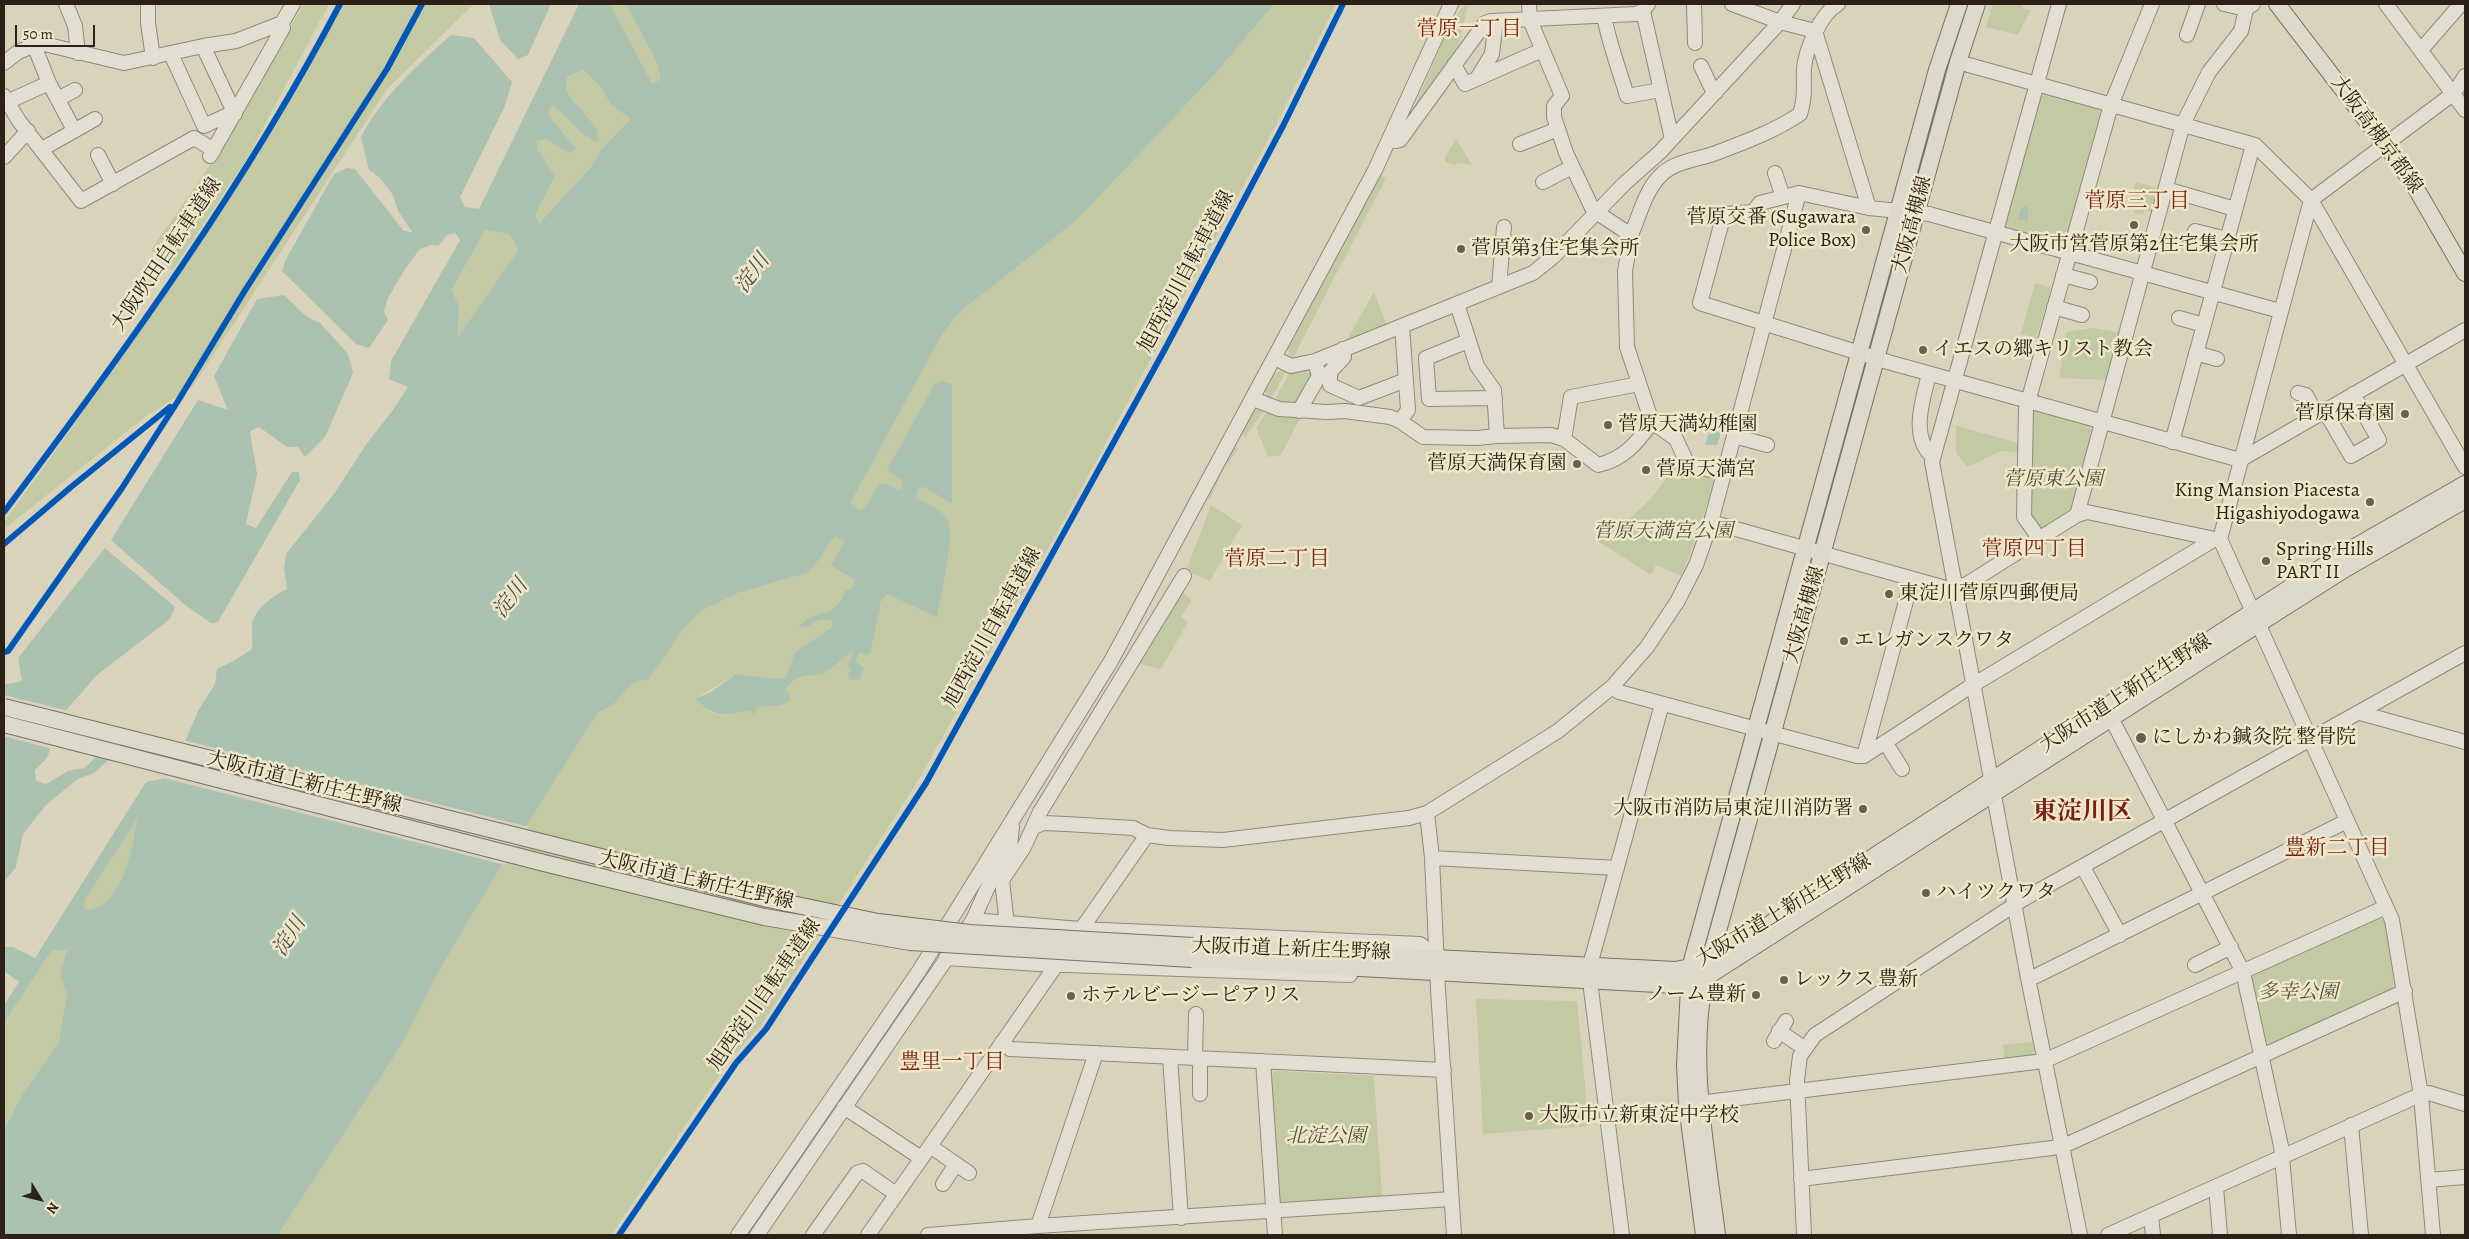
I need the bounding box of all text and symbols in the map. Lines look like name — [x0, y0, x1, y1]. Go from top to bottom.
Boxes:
scale bar — [18, 15, 98, 47]
district label: 菅原一丁目 — [1417, 17, 1521, 43]
text: 50 m — [23, 24, 53, 44]
street label: 大阪高槻京都線 — [2325, 71, 2427, 199]
street label: 大阪吹田自転車道線 — [107, 174, 227, 336]
street label: 大阪高槻線 — [1888, 174, 1938, 276]
street label: 旭西淀川自転車道線 — [1134, 187, 1240, 357]
district label: 菅原三丁目 — [2085, 189, 2189, 215]
place label: 菅原交番 (Sugawara Police Box) — [1687, 206, 1856, 253]
marker: 大阪市営菅原第2住宅集会所 — [2128, 219, 2140, 231]
marker: 菅原交番 (Sugawara Police Box) — [1860, 224, 1872, 236]
place label: 大阪市営菅原第2住宅集会所 — [2009, 233, 2259, 257]
place label: 菅原第3住宅集会所 — [1471, 237, 1639, 261]
marker: 菅原第3住宅集会所 — [1455, 243, 1467, 255]
water label: 淀川 — [730, 250, 776, 298]
place label: イエスの郷キリスト教会 — [1933, 338, 2153, 362]
marker: イエスの郷キリスト教会 — [1917, 344, 1929, 356]
place label: 菅原保育園 — [2295, 402, 2395, 426]
marker: 菅原保育園 — [2399, 408, 2411, 420]
place label: 菅原天満幼稚園 — [1618, 413, 1758, 437]
marker: 菅原天満幼稚園 — [1602, 419, 1614, 431]
place label: 菅原天満保育園 — [1427, 452, 1567, 476]
marker: 菅原天満保育園 — [1571, 458, 1583, 470]
place label: 菅原天満宮 — [1656, 458, 1756, 482]
marker: 菅原天満宮 — [1640, 464, 1652, 476]
park label: 菅原東公園 — [2003, 468, 2103, 492]
place label: King Mansion Piacesta Higashiyodogawa — [2174, 479, 2360, 526]
marker: King Mansion Piacesta Higashiyodogawa — [2364, 496, 2376, 508]
park label: 菅原天満宮公園 — [1593, 520, 1733, 544]
district label: 菅原四丁目 — [1982, 537, 2086, 563]
place label: Spring Hills PART II — [2276, 538, 2374, 585]
street label: 旭西淀川自転車道線 — [939, 543, 1047, 713]
district label: 菅原二丁目 — [1225, 547, 1329, 573]
marker: Spring Hills PART II — [2260, 555, 2272, 567]
street label: 大阪高槻線 — [1780, 564, 1830, 666]
water label: 淀川 — [488, 575, 534, 623]
place label: 東淀川菅原四郵便局 — [1899, 582, 2079, 606]
marker: 東淀川菅原四郵便局 — [1883, 588, 1895, 600]
place label: エレガンスクワタ — [1854, 629, 2014, 653]
street label: 大阪市道上新庄生野線 — [2036, 629, 2216, 759]
marker: エレガンスクワタ — [1838, 635, 1850, 647]
place label: にしかわ鍼灸院 整骨院 — [2152, 726, 2356, 750]
marker: にしかわ鍼灸院 整骨院 — [2134, 731, 2148, 745]
street label: 大阪市道上新庄生野線 — [204, 747, 404, 819]
place label: 大阪市消防局東淀川消防署 — [1613, 797, 1853, 821]
district label: 東淀川区 — [2032, 798, 2132, 828]
marker: 大阪市消防局東淀川消防署 — [1857, 803, 1869, 815]
district label: 豊新二丁目 — [2285, 836, 2389, 862]
street label: 大阪市道上新庄生野線 — [596, 847, 796, 915]
street label: 大阪市道上新庄生野線 — [1692, 849, 1876, 973]
place label: ハイツクワタ — [1936, 881, 2056, 905]
marker: ハイツクワタ — [1920, 887, 1932, 899]
water label: 淀川 — [268, 913, 312, 961]
street label: 旭西淀川自転車道線 — [704, 914, 826, 1076]
street label: 大阪市道上新庄生野線 — [1191, 935, 1391, 965]
place label: レックス 豊新 — [1794, 968, 1918, 992]
marker: レックス 豊新 — [1778, 974, 1790, 986]
park label: 多幸公園 — [2258, 981, 2338, 1005]
place label: ノーム豊新 — [1647, 983, 1746, 1007]
place label: ホテルビージーピアリス — [1081, 984, 1300, 1008]
marker: ノーム豊新 — [1750, 989, 1762, 1001]
marker: ホテルビージーピアリス — [1065, 990, 1077, 1002]
district label: 豊里一丁目 — [900, 1050, 1004, 1076]
place label: 大阪市立新東淀中学校 — [1539, 1104, 1739, 1128]
marker: 大阪市立新東淀中学校 — [1523, 1110, 1535, 1122]
park label: 北淀公園 — [1286, 1125, 1366, 1149]
north arrow — [15, 1174, 65, 1224]
text: N — [42, 1198, 63, 1218]

